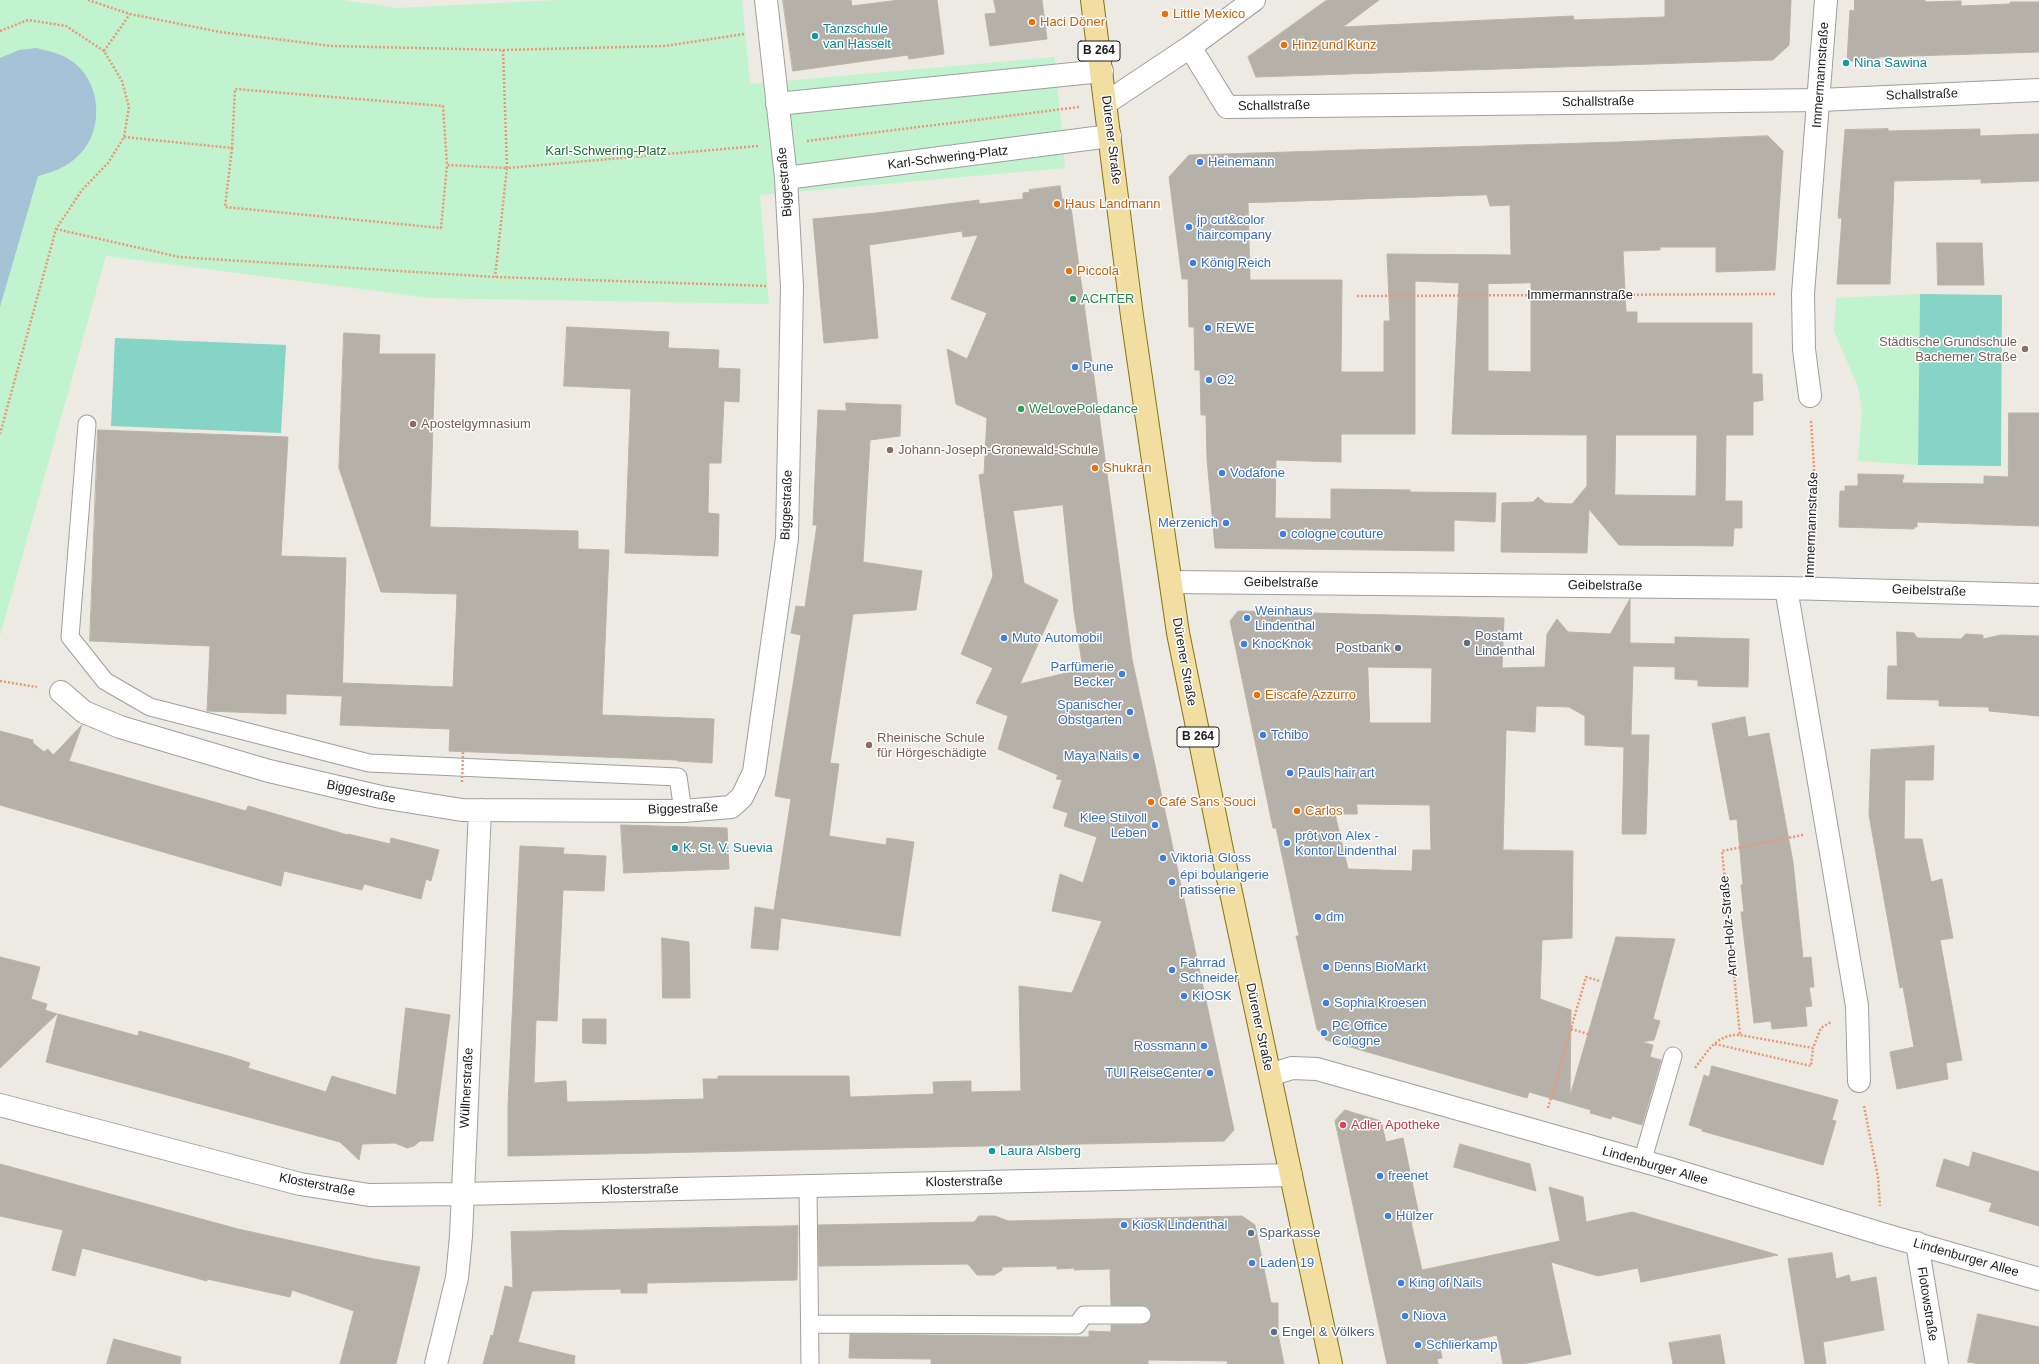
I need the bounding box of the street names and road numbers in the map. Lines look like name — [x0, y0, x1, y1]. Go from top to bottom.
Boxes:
street label: Immermannstraße — [1810, 21, 1832, 129]
road number: B 264 — [1078, 41, 1120, 61]
street label: Schallstraße — [1886, 86, 1958, 104]
street label: Schallstraße — [1562, 94, 1634, 110]
street label: Dürener Straße — [1098, 95, 1124, 185]
street label: Schallstraße — [1238, 98, 1310, 114]
street label: Karl-Schwering-Platz — [887, 143, 1009, 173]
street label: Biggestraße — [774, 146, 796, 218]
street label: Immermannstraße — [1527, 287, 1633, 303]
street label: Biggestraße — [778, 470, 796, 540]
street label: Immermannstraße — [1802, 472, 1822, 578]
street label: Geibelstraße — [1244, 575, 1318, 591]
street label: Geibelstraße — [1568, 578, 1642, 594]
street label: Geibelstraße — [1892, 582, 1966, 600]
street label: Dürener Straße — [1169, 617, 1199, 707]
road number: B 264 — [1177, 727, 1219, 747]
street label: Biggestraße — [325, 777, 397, 807]
street label: Biggestraße — [648, 800, 718, 818]
street label: Arno-Holz-Straße — [1717, 875, 1741, 977]
street label: Dürener Straße — [1242, 982, 1276, 1072]
street label: Wüllnerstraße — [457, 1047, 477, 1129]
street label: Lindenburger Allee — [1600, 1143, 1710, 1189]
street label: Klosterstraße — [278, 1170, 356, 1200]
street label: Klosterstraße — [925, 1174, 1003, 1190]
street label: Klosterstraße — [601, 1182, 679, 1198]
street label: Lindenburger Allee — [1911, 1235, 2021, 1281]
street label: Flotowstraße — [1913, 1266, 1941, 1342]

